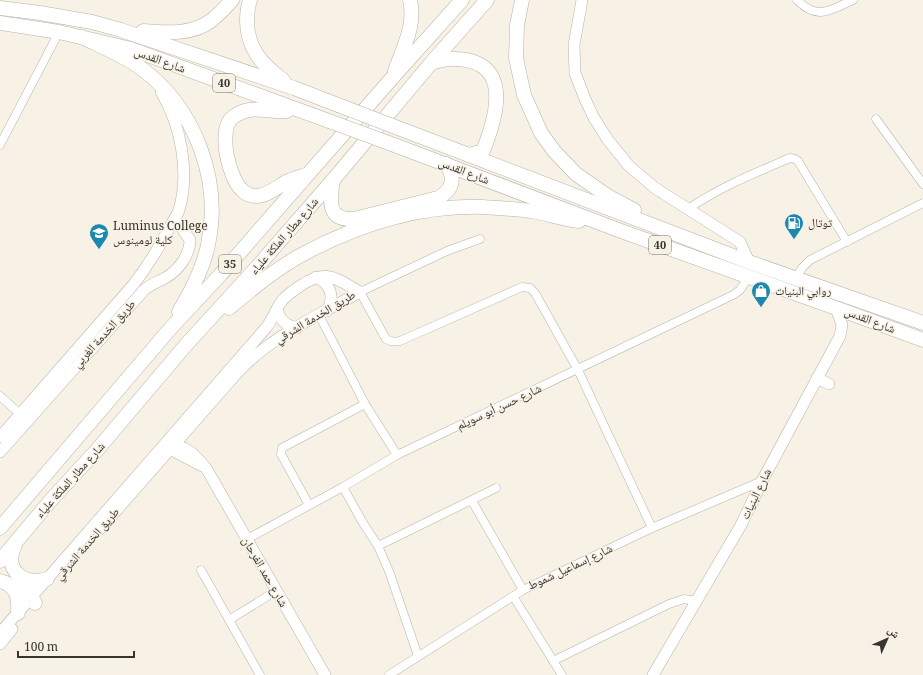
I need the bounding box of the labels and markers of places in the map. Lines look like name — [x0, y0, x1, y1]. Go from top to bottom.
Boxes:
fuel station icon: توتال — [783, 212, 805, 240]
place label: توتال — [808, 214, 832, 235]
place label: Luminus College كلية لومينوس — [113, 217, 208, 252]
school or university icon: Luminus College كلية لومينوس — [88, 222, 110, 250]
shop icon: روابي البنيات — [750, 280, 772, 308]
place label: روابي البنيات — [775, 282, 832, 303]

